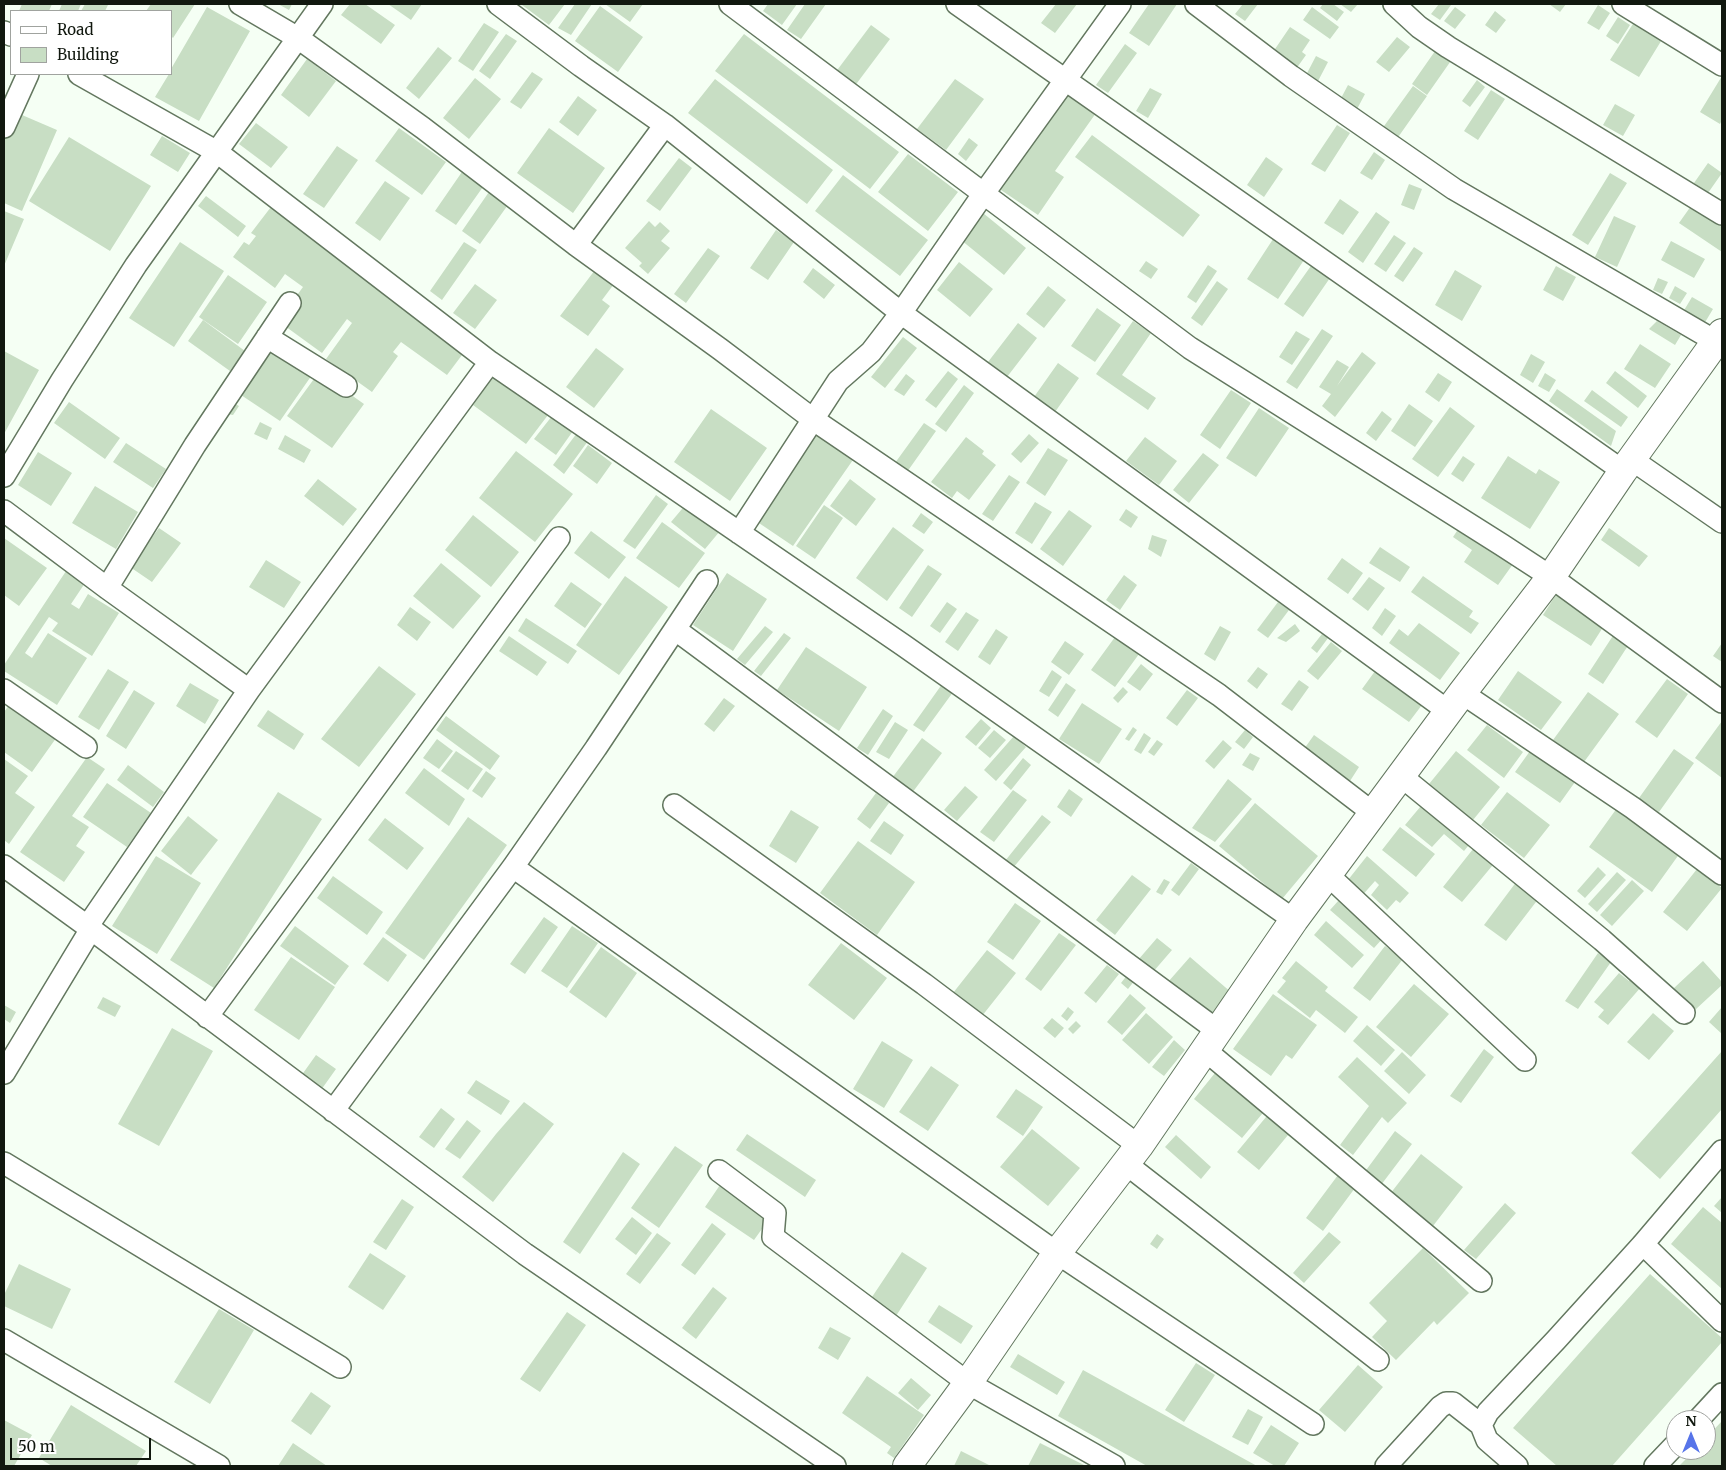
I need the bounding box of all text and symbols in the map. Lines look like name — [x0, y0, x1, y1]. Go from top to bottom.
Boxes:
legend — [10, 10, 172, 75]
text: Road — [57, 20, 93, 39]
text: Building — [57, 45, 119, 64]
north arrow — [1666, 1410, 1716, 1460]
text: N — [1685, 1412, 1697, 1430]
scale bar — [12, 1428, 154, 1460]
text: 50 m — [18, 1437, 55, 1456]

